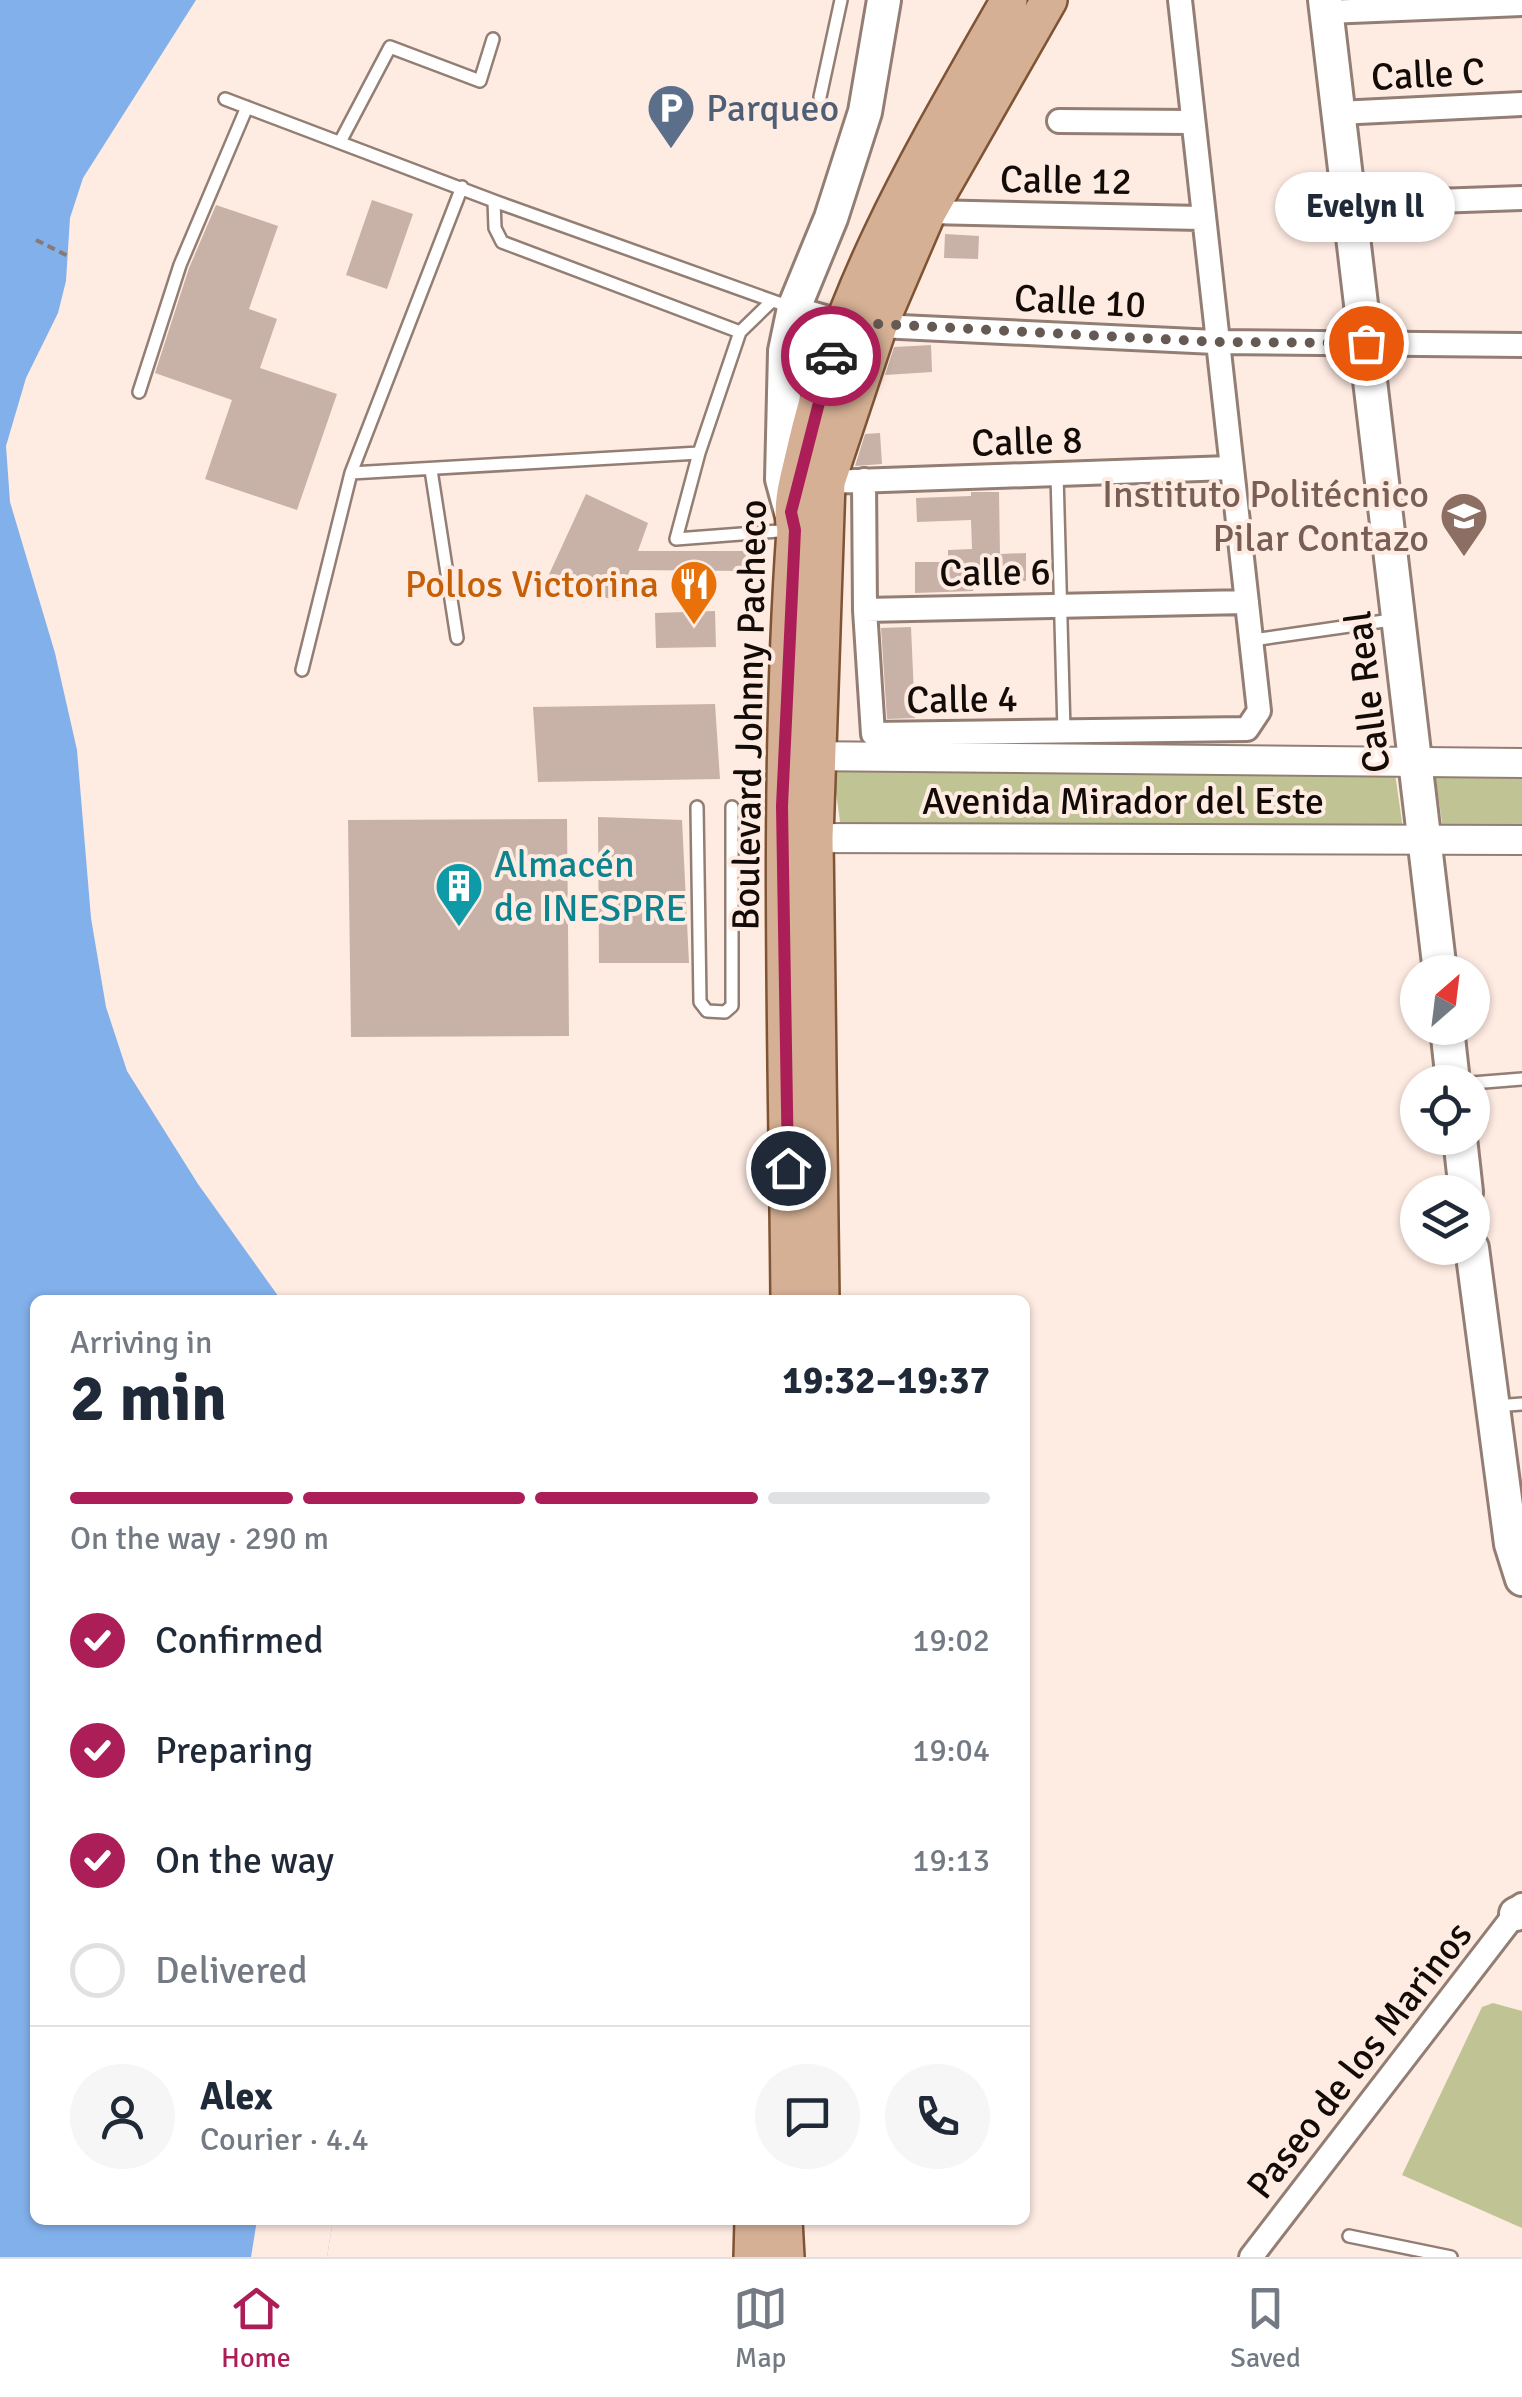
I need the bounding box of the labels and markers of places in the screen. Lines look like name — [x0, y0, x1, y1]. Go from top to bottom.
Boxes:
parking icon: Parqueo — [645, 82, 697, 150]
place label: Parqueo — [706, 85, 839, 132]
callout: Evelyn ll — [1276, 173, 1456, 243]
pin — [1324, 301, 1409, 386]
place label: Instituto Politécnico Pilar Contazo — [1102, 471, 1429, 562]
school or university icon: Instituto Politécnico Pilar Contazo — [1438, 490, 1490, 558]
restaurant icon: Pollos Victorina — [668, 558, 720, 626]
place label: Pollos Victorina — [405, 561, 659, 608]
place label: Almacén de INESPRE — [494, 841, 687, 932]
building icon: Almacén de INESPRE — [433, 860, 485, 928]
pin — [746, 1126, 831, 1211]

